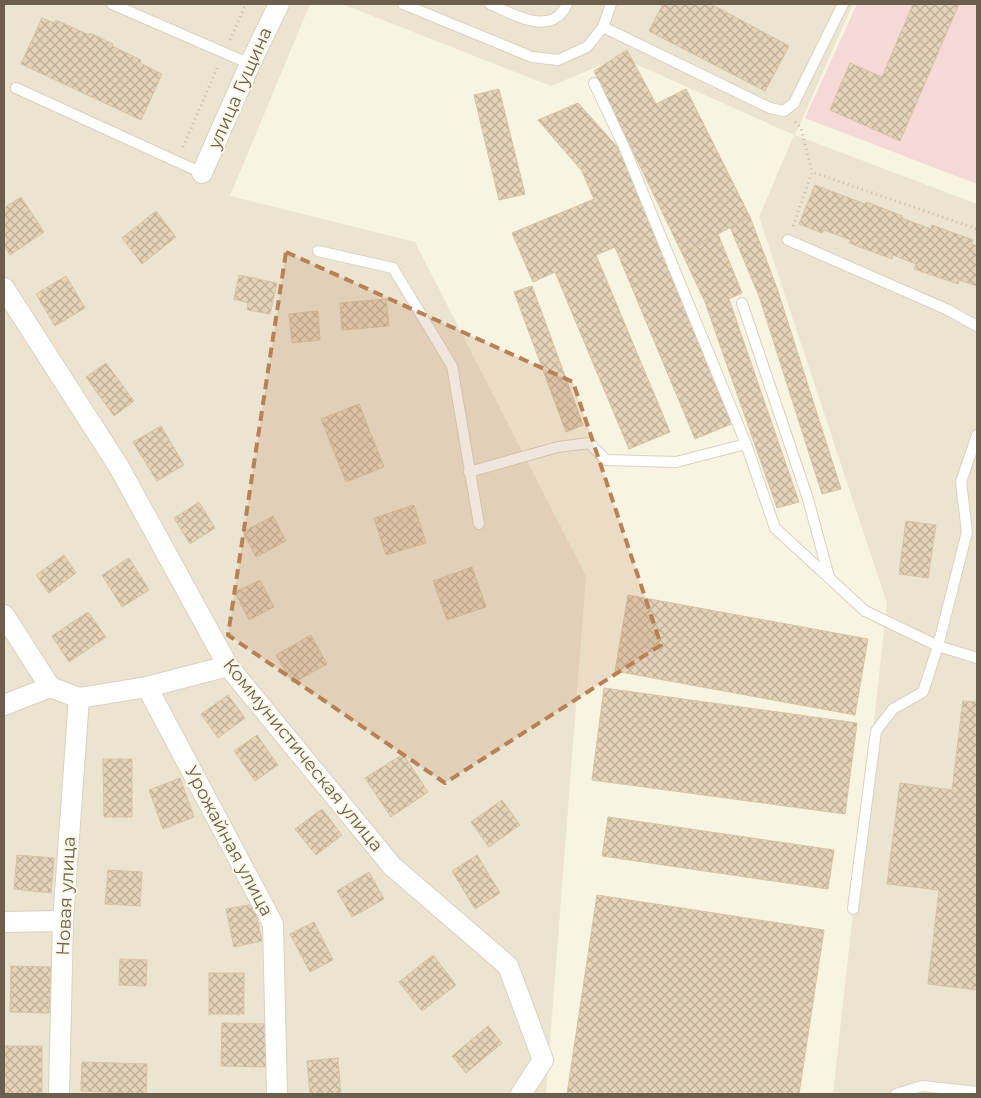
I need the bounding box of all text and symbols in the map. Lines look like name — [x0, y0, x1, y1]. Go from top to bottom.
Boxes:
street label: улица Гущина — [203, 24, 277, 153]
street label: Коммунистическая улица — [218, 654, 388, 856]
street label: Урожайная улица — [180, 762, 278, 920]
street label: Новая улица — [52, 836, 80, 956]

